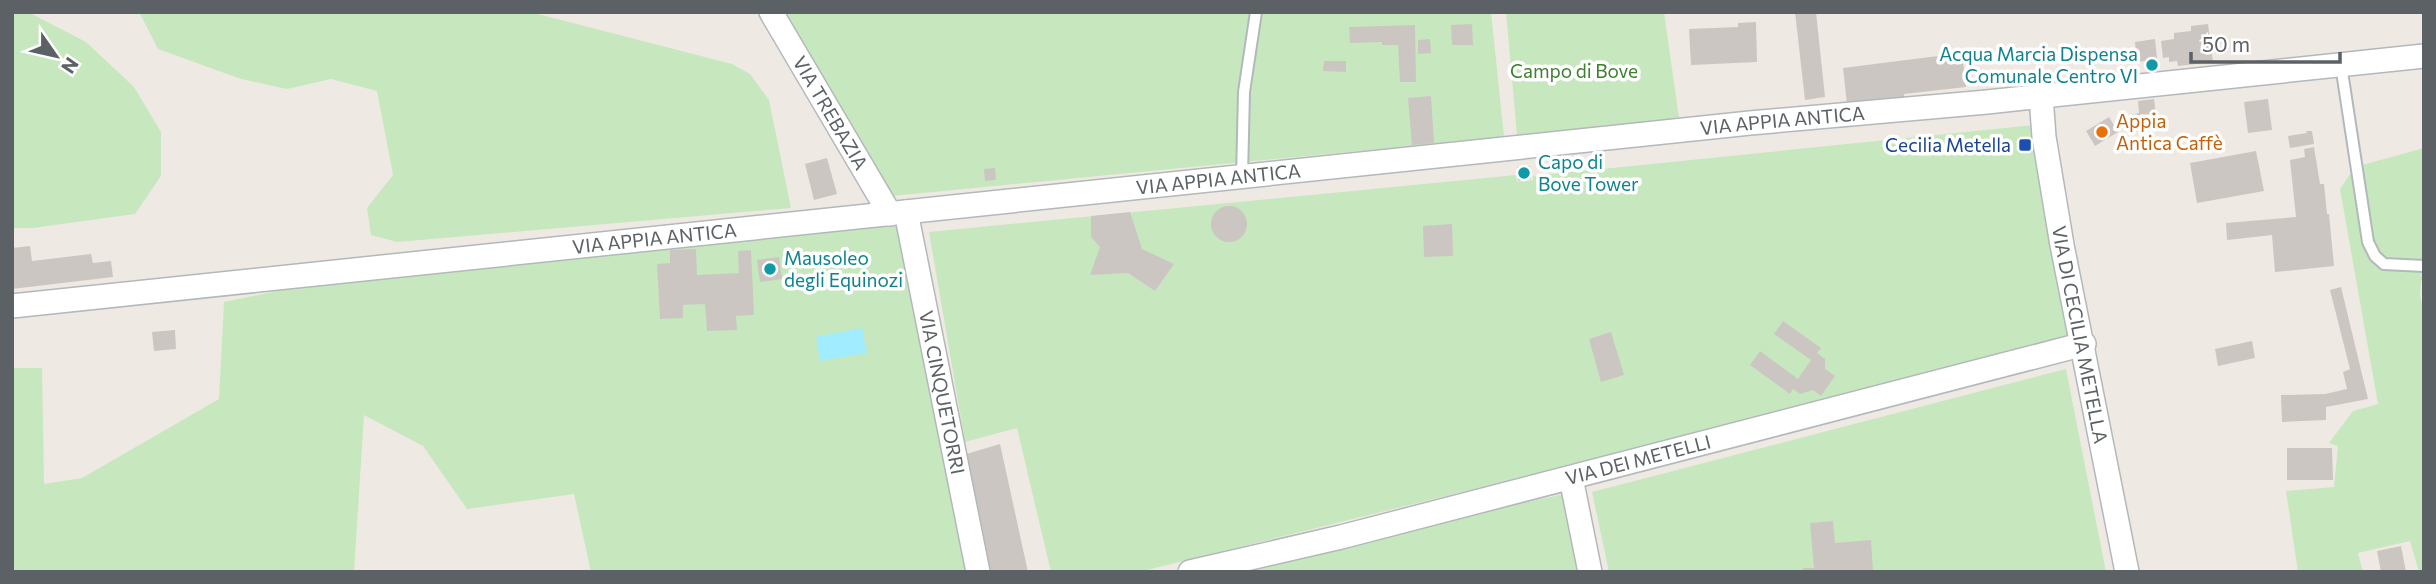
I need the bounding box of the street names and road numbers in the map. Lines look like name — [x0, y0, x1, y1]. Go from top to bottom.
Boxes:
street label: VIA TREBAZIA — [788, 52, 873, 173]
street label: VIA APPIA ANTICA — [1699, 101, 1866, 139]
street label: VIA APPIA ANTICA — [1135, 158, 1302, 199]
street label: VIA APPIA ANTICA — [571, 218, 738, 258]
street label: VIA DI CECILIA METELLA — [2048, 224, 2113, 445]
street label: VIA CINQUETORRI — [915, 309, 970, 476]
street label: VIA DEI METELLI — [1563, 429, 1713, 489]

